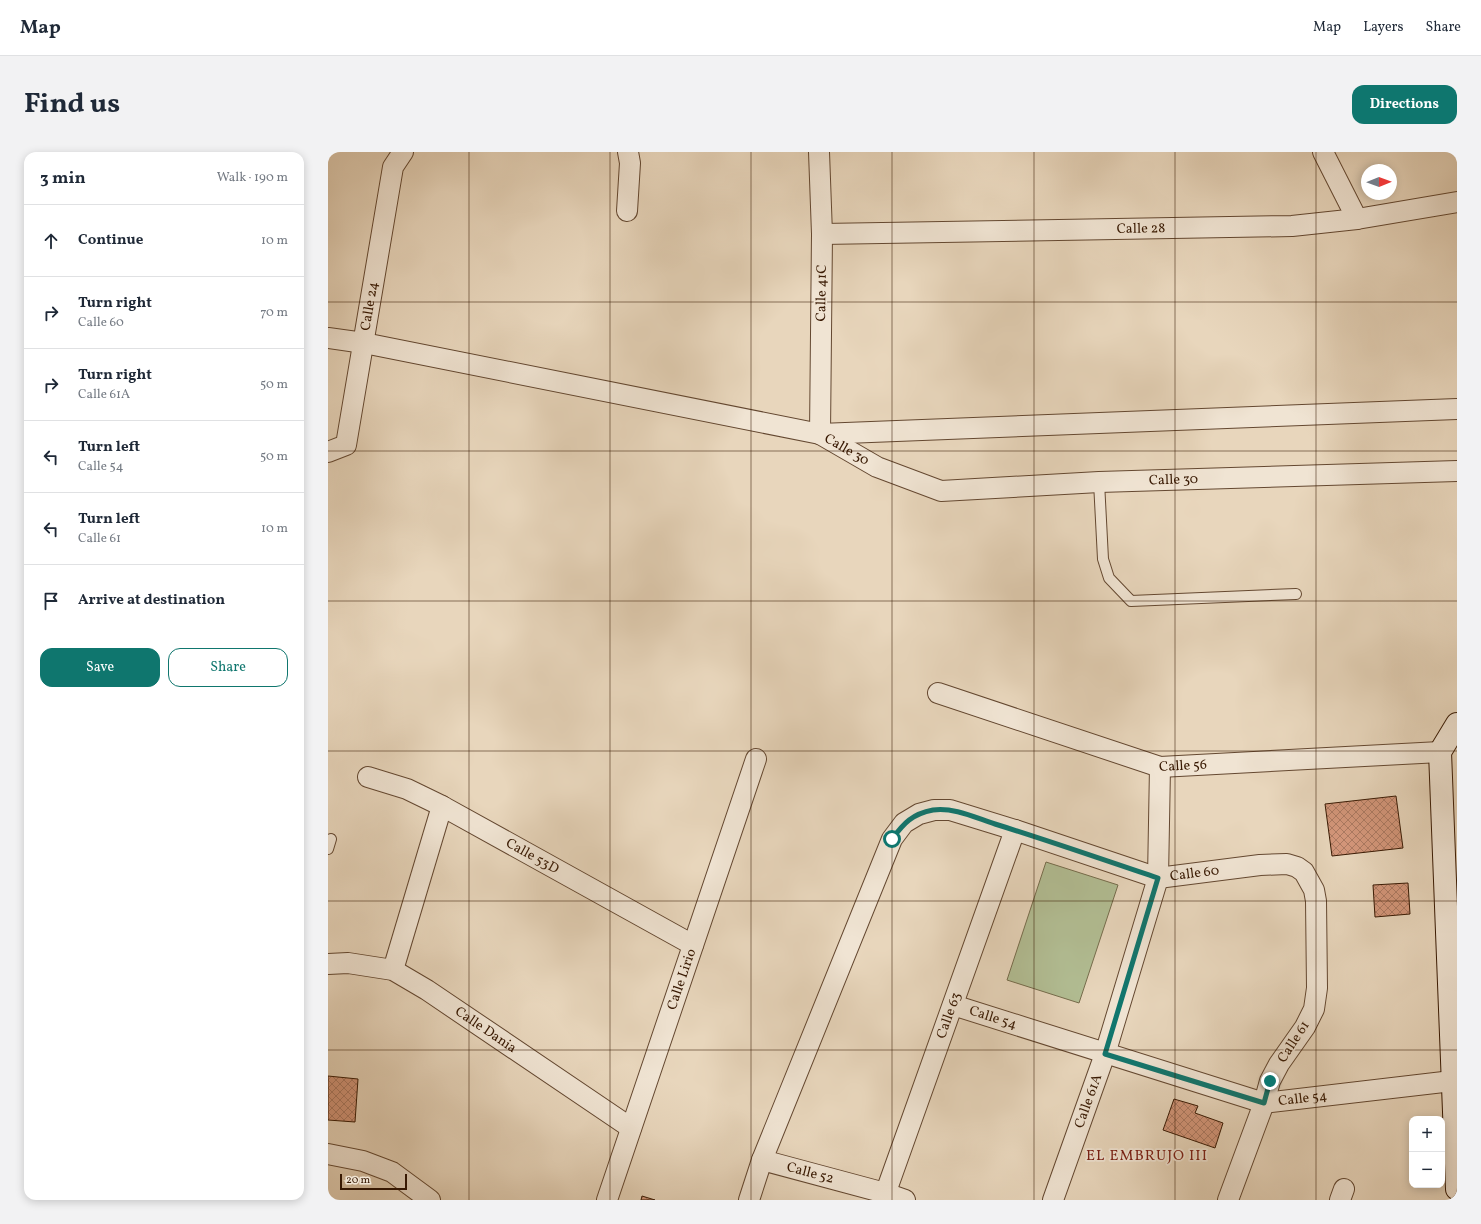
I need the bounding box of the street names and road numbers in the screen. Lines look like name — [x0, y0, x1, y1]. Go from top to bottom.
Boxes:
street label: Calle 28 — [1116, 219, 1165, 238]
street label: Calle 41C — [812, 264, 832, 322]
street label: Calle 24 — [356, 280, 383, 332]
street label: Calle 30 — [821, 429, 873, 470]
street label: Calle 30 — [1149, 469, 1198, 490]
street label: Calle 56 — [1159, 755, 1207, 777]
street label: Calle 53D — [502, 834, 562, 878]
street label: Calle 60 — [1169, 861, 1220, 886]
street label: Calle Lirio — [662, 946, 701, 1012]
street label: Calle 63 — [932, 990, 966, 1041]
street label: Calle 54 — [967, 1001, 1019, 1034]
street label: Calle Dania — [451, 1002, 520, 1057]
street label: Calle 61 — [1273, 1017, 1315, 1067]
street label: Calle 61A — [1070, 1071, 1107, 1131]
street label: Calle 54 — [1277, 1086, 1328, 1111]
street label: Calle 52 — [785, 1158, 836, 1188]

